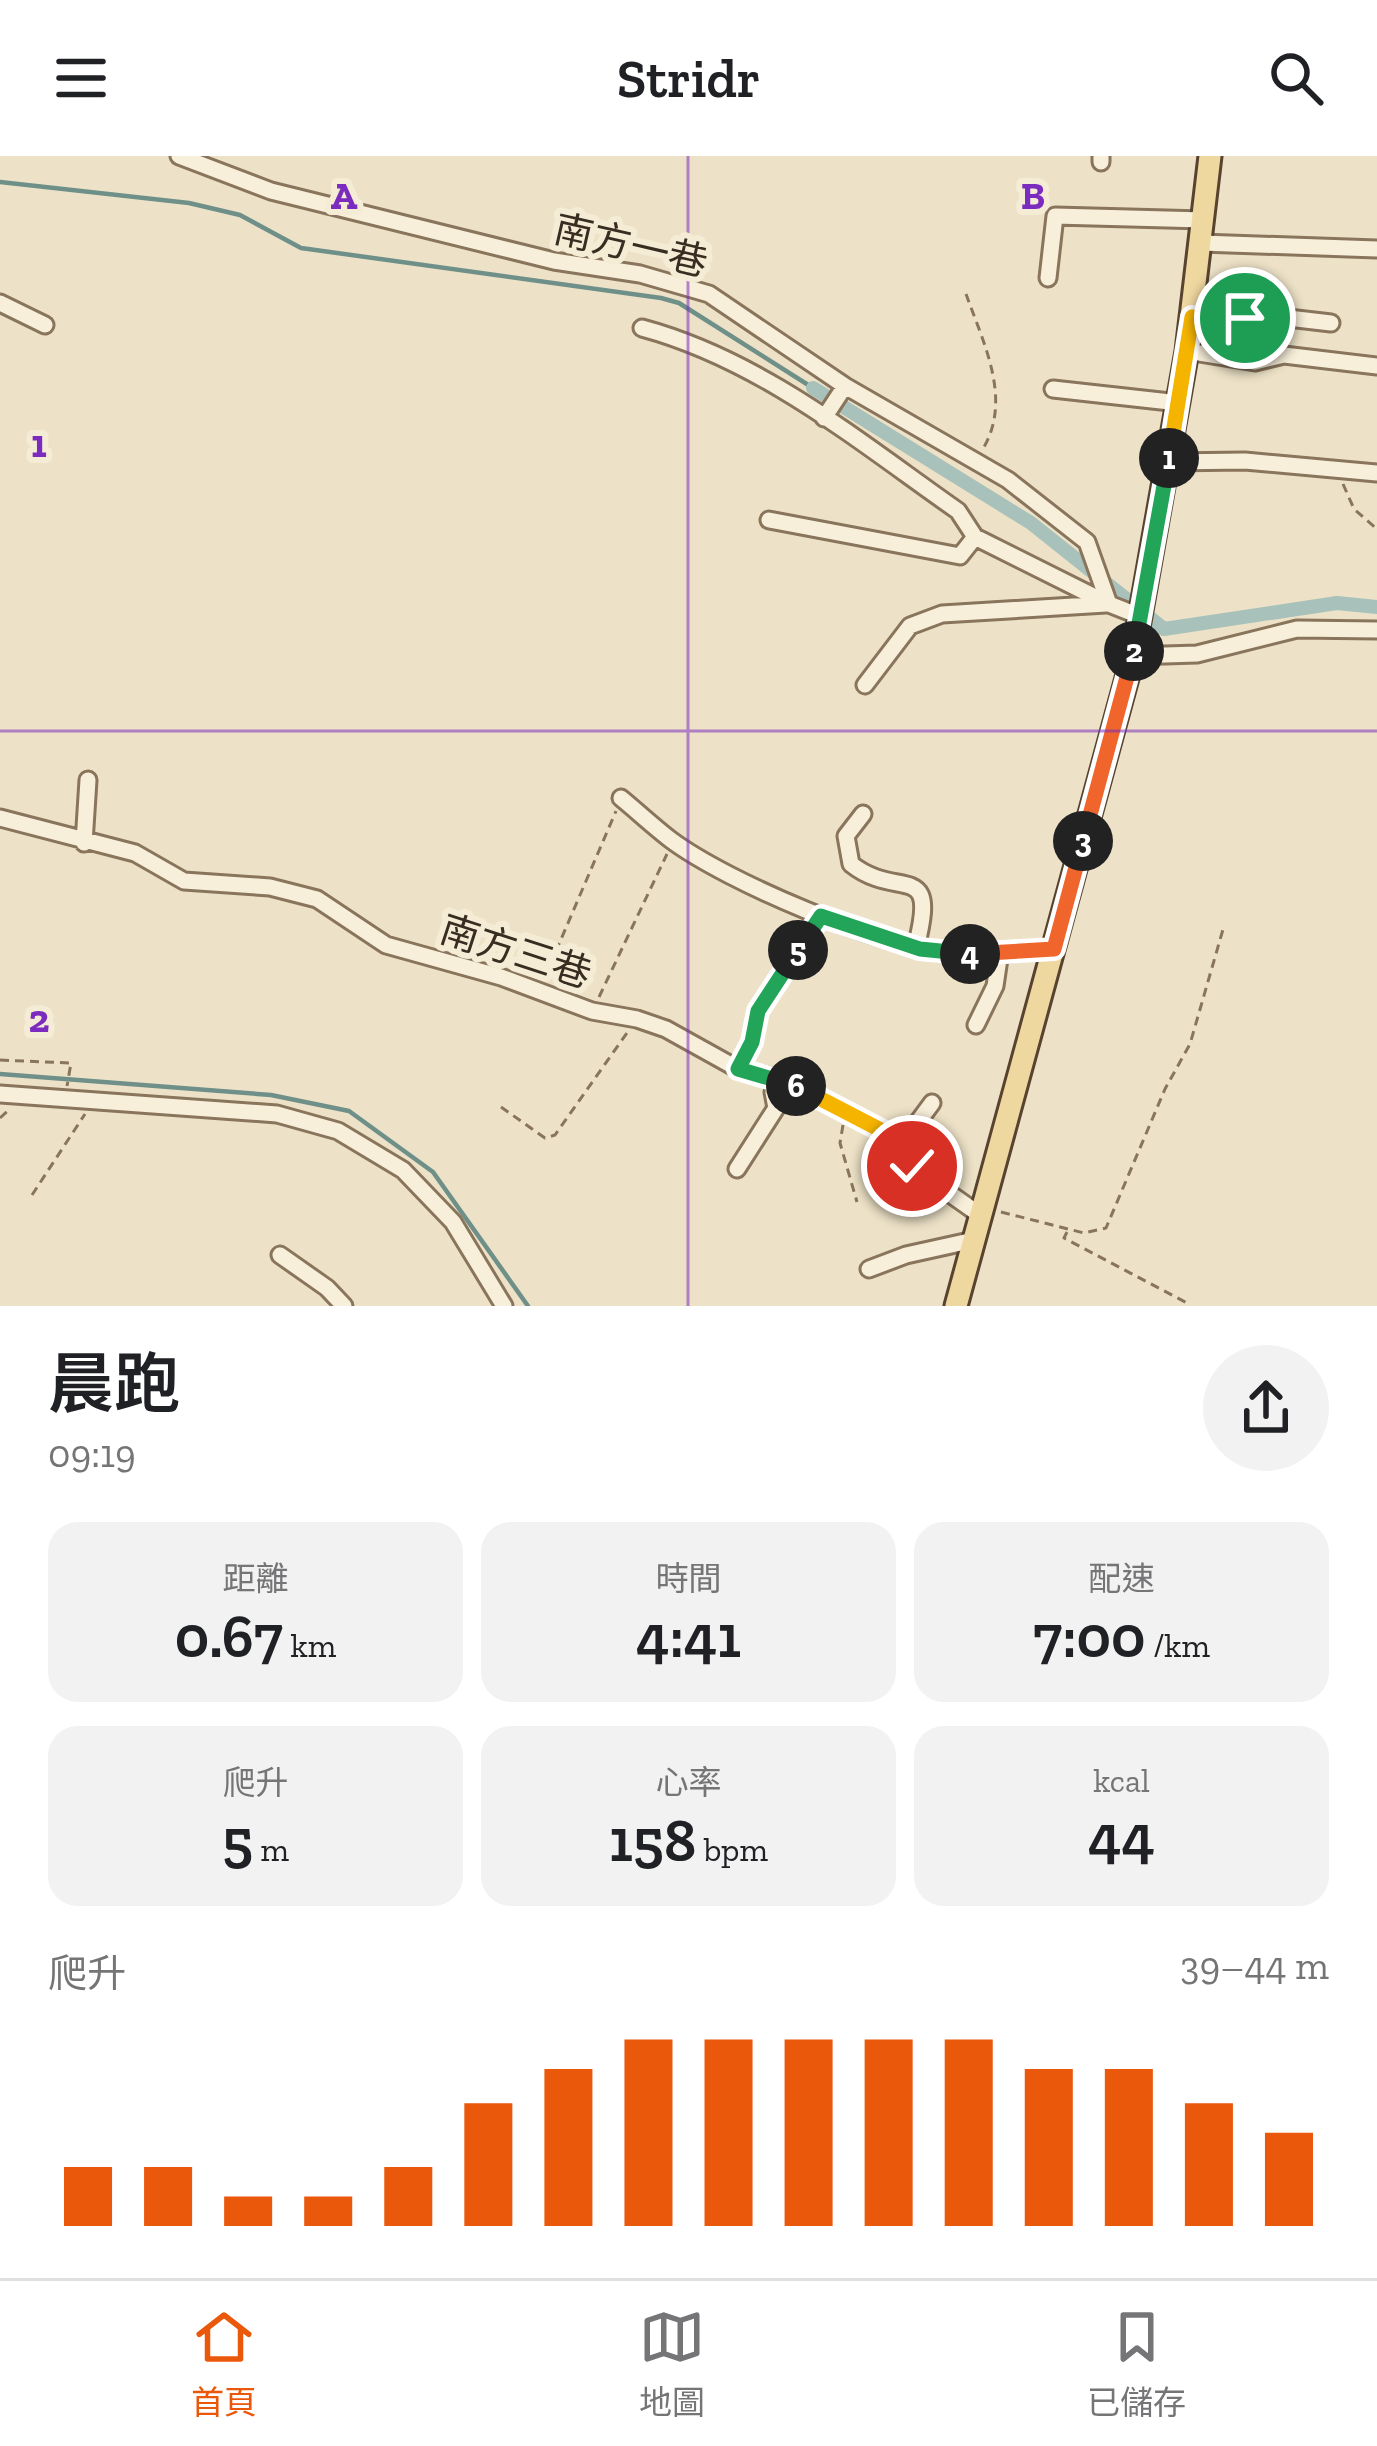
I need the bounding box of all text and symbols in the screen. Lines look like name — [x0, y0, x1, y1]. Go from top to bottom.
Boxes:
icon: menu — [48, 45, 114, 111]
icon: search — [1263, 45, 1329, 111]
text: Stridr — [617, 46, 760, 111]
text: A — [331, 172, 358, 219]
text: B — [1021, 172, 1045, 219]
street label: 南方一巷 — [550, 205, 712, 286]
pin — [1194, 267, 1296, 369]
icon: arrive — [1212, 285, 1278, 351]
text: 1 — [31, 420, 47, 467]
pin: 1 — [1139, 428, 1199, 488]
text: 1 — [1162, 438, 1176, 477]
pin: 2 — [1104, 621, 1164, 681]
text: 2 — [1125, 631, 1143, 670]
pin: 3 — [1053, 811, 1113, 871]
text: 3 — [1074, 821, 1092, 860]
street label: 南方三巷 — [434, 905, 597, 998]
pin: 5 — [768, 920, 828, 980]
pin: 4 — [940, 924, 1000, 984]
text: 5 — [789, 930, 807, 969]
text: 4 — [961, 934, 979, 973]
text: 2 — [29, 995, 50, 1042]
pin: 6 — [766, 1056, 826, 1116]
text: 6 — [787, 1066, 805, 1105]
pin — [861, 1115, 963, 1217]
icon: check — [879, 1133, 945, 1199]
text: 晨跑 — [48, 1345, 180, 1424]
button: share — [1203, 1345, 1329, 1471]
text: 09:19 — [48, 1430, 136, 1477]
text: 距離 — [223, 1559, 289, 1598]
text: 時間 — [656, 1559, 722, 1598]
text: 配速 — [1089, 1559, 1155, 1598]
text: 0.67 — [175, 1600, 283, 1672]
text: 4:41 — [636, 1600, 741, 1672]
text: 7:00 — [1033, 1600, 1146, 1672]
text: km — [283, 1626, 336, 1665]
text: /km — [1146, 1626, 1210, 1665]
text: kcal — [1093, 1761, 1150, 1800]
text: 爬升 — [223, 1763, 289, 1802]
text: 心率 — [656, 1763, 722, 1802]
text: 44 — [1088, 1800, 1155, 1872]
text: 5 — [222, 1804, 253, 1876]
text: 158 — [609, 1804, 696, 1876]
text: m — [253, 1830, 289, 1869]
text: bpm — [696, 1830, 768, 1869]
text: 39–44 m — [1180, 1942, 1329, 1989]
text: 爬升 — [48, 1950, 126, 1997]
tab: 首頁 — [191, 2304, 257, 2424]
tab: 地圖 — [639, 2304, 705, 2424]
tab: 已儲存 — [1087, 2304, 1186, 2424]

